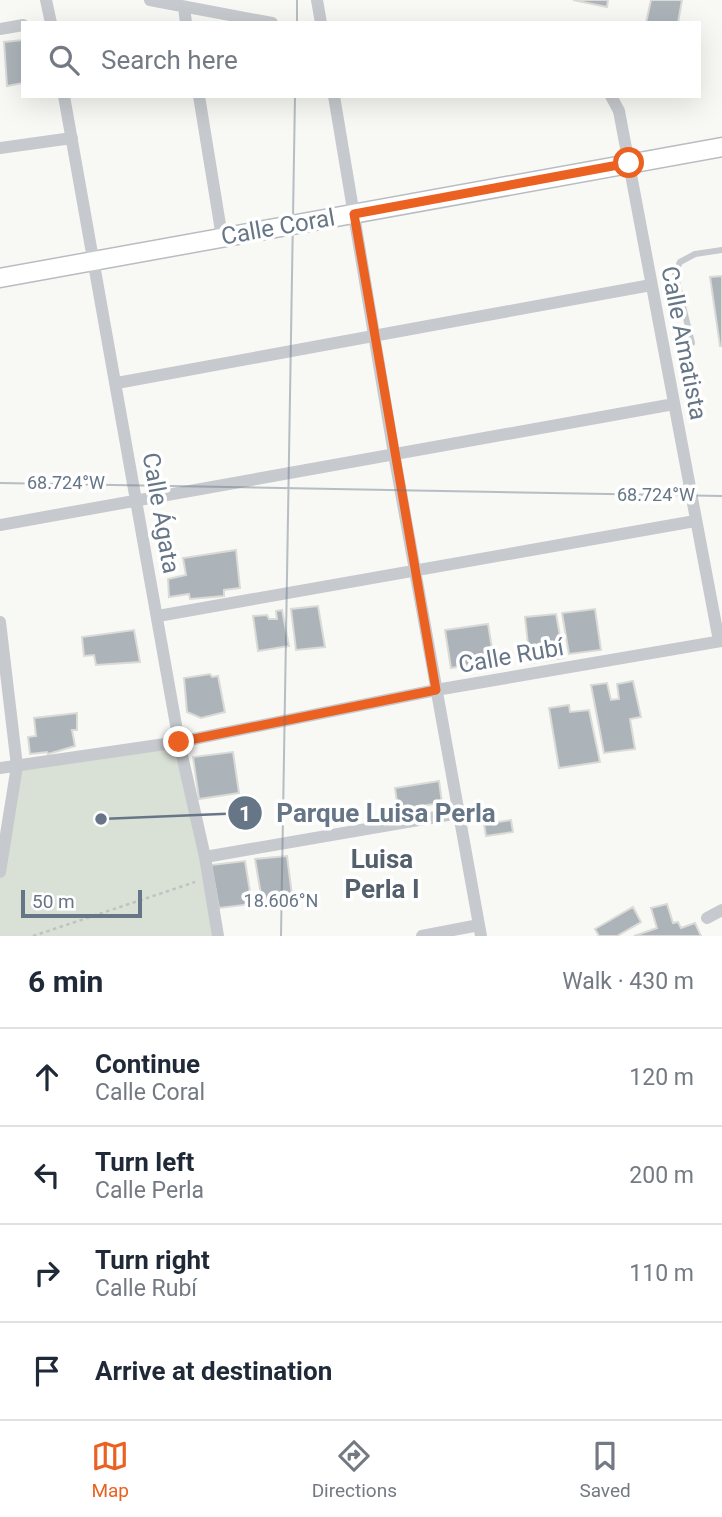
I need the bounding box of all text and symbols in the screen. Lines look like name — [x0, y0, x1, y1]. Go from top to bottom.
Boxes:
search box — [21, 21, 701, 98]
icon: search — [45, 41, 83, 79]
text: Search here — [101, 45, 238, 75]
route start — [613, 147, 644, 178]
street label: Calle Coral — [219, 203, 337, 251]
street label: Calle Amatista — [655, 264, 713, 422]
street label: Calle Ágata — [137, 450, 185, 576]
text: 68.724°W — [27, 472, 105, 493]
text: 68.724°W — [617, 484, 695, 505]
street label: Calle Rubí — [456, 633, 567, 679]
route end — [163, 726, 194, 757]
callout: Parque Luisa Perla — [227, 790, 510, 837]
text: Parque Luisa Perla — [276, 798, 496, 828]
text: 1 — [239, 802, 251, 826]
district label: Luisa Perla I — [344, 844, 420, 904]
scale bar — [21, 887, 142, 919]
text: 50 m — [32, 890, 75, 913]
text: 18.606°N — [244, 890, 318, 911]
text: 6 min — [28, 964, 103, 999]
text: Walk · 430 m — [562, 968, 694, 995]
text: Continue — [95, 1049, 200, 1079]
icon: ahead — [28, 1058, 66, 1096]
text: 120 m — [629, 1064, 694, 1091]
text: Calle Coral — [95, 1079, 205, 1106]
text: Turn left — [95, 1147, 194, 1177]
icon: left — [28, 1156, 66, 1194]
text: 200 m — [629, 1162, 694, 1189]
text: Calle Perla — [95, 1177, 204, 1204]
text: Turn right — [95, 1245, 210, 1275]
icon: right — [28, 1254, 66, 1292]
text: 110 m — [629, 1260, 694, 1287]
text: Calle Rubí — [95, 1275, 197, 1302]
icon: arrive — [28, 1352, 66, 1390]
text: Arrive at destination — [95, 1356, 332, 1386]
tab: Map — [91, 1437, 129, 1502]
tab: Directions — [312, 1437, 397, 1502]
tab: Saved — [579, 1437, 631, 1502]

